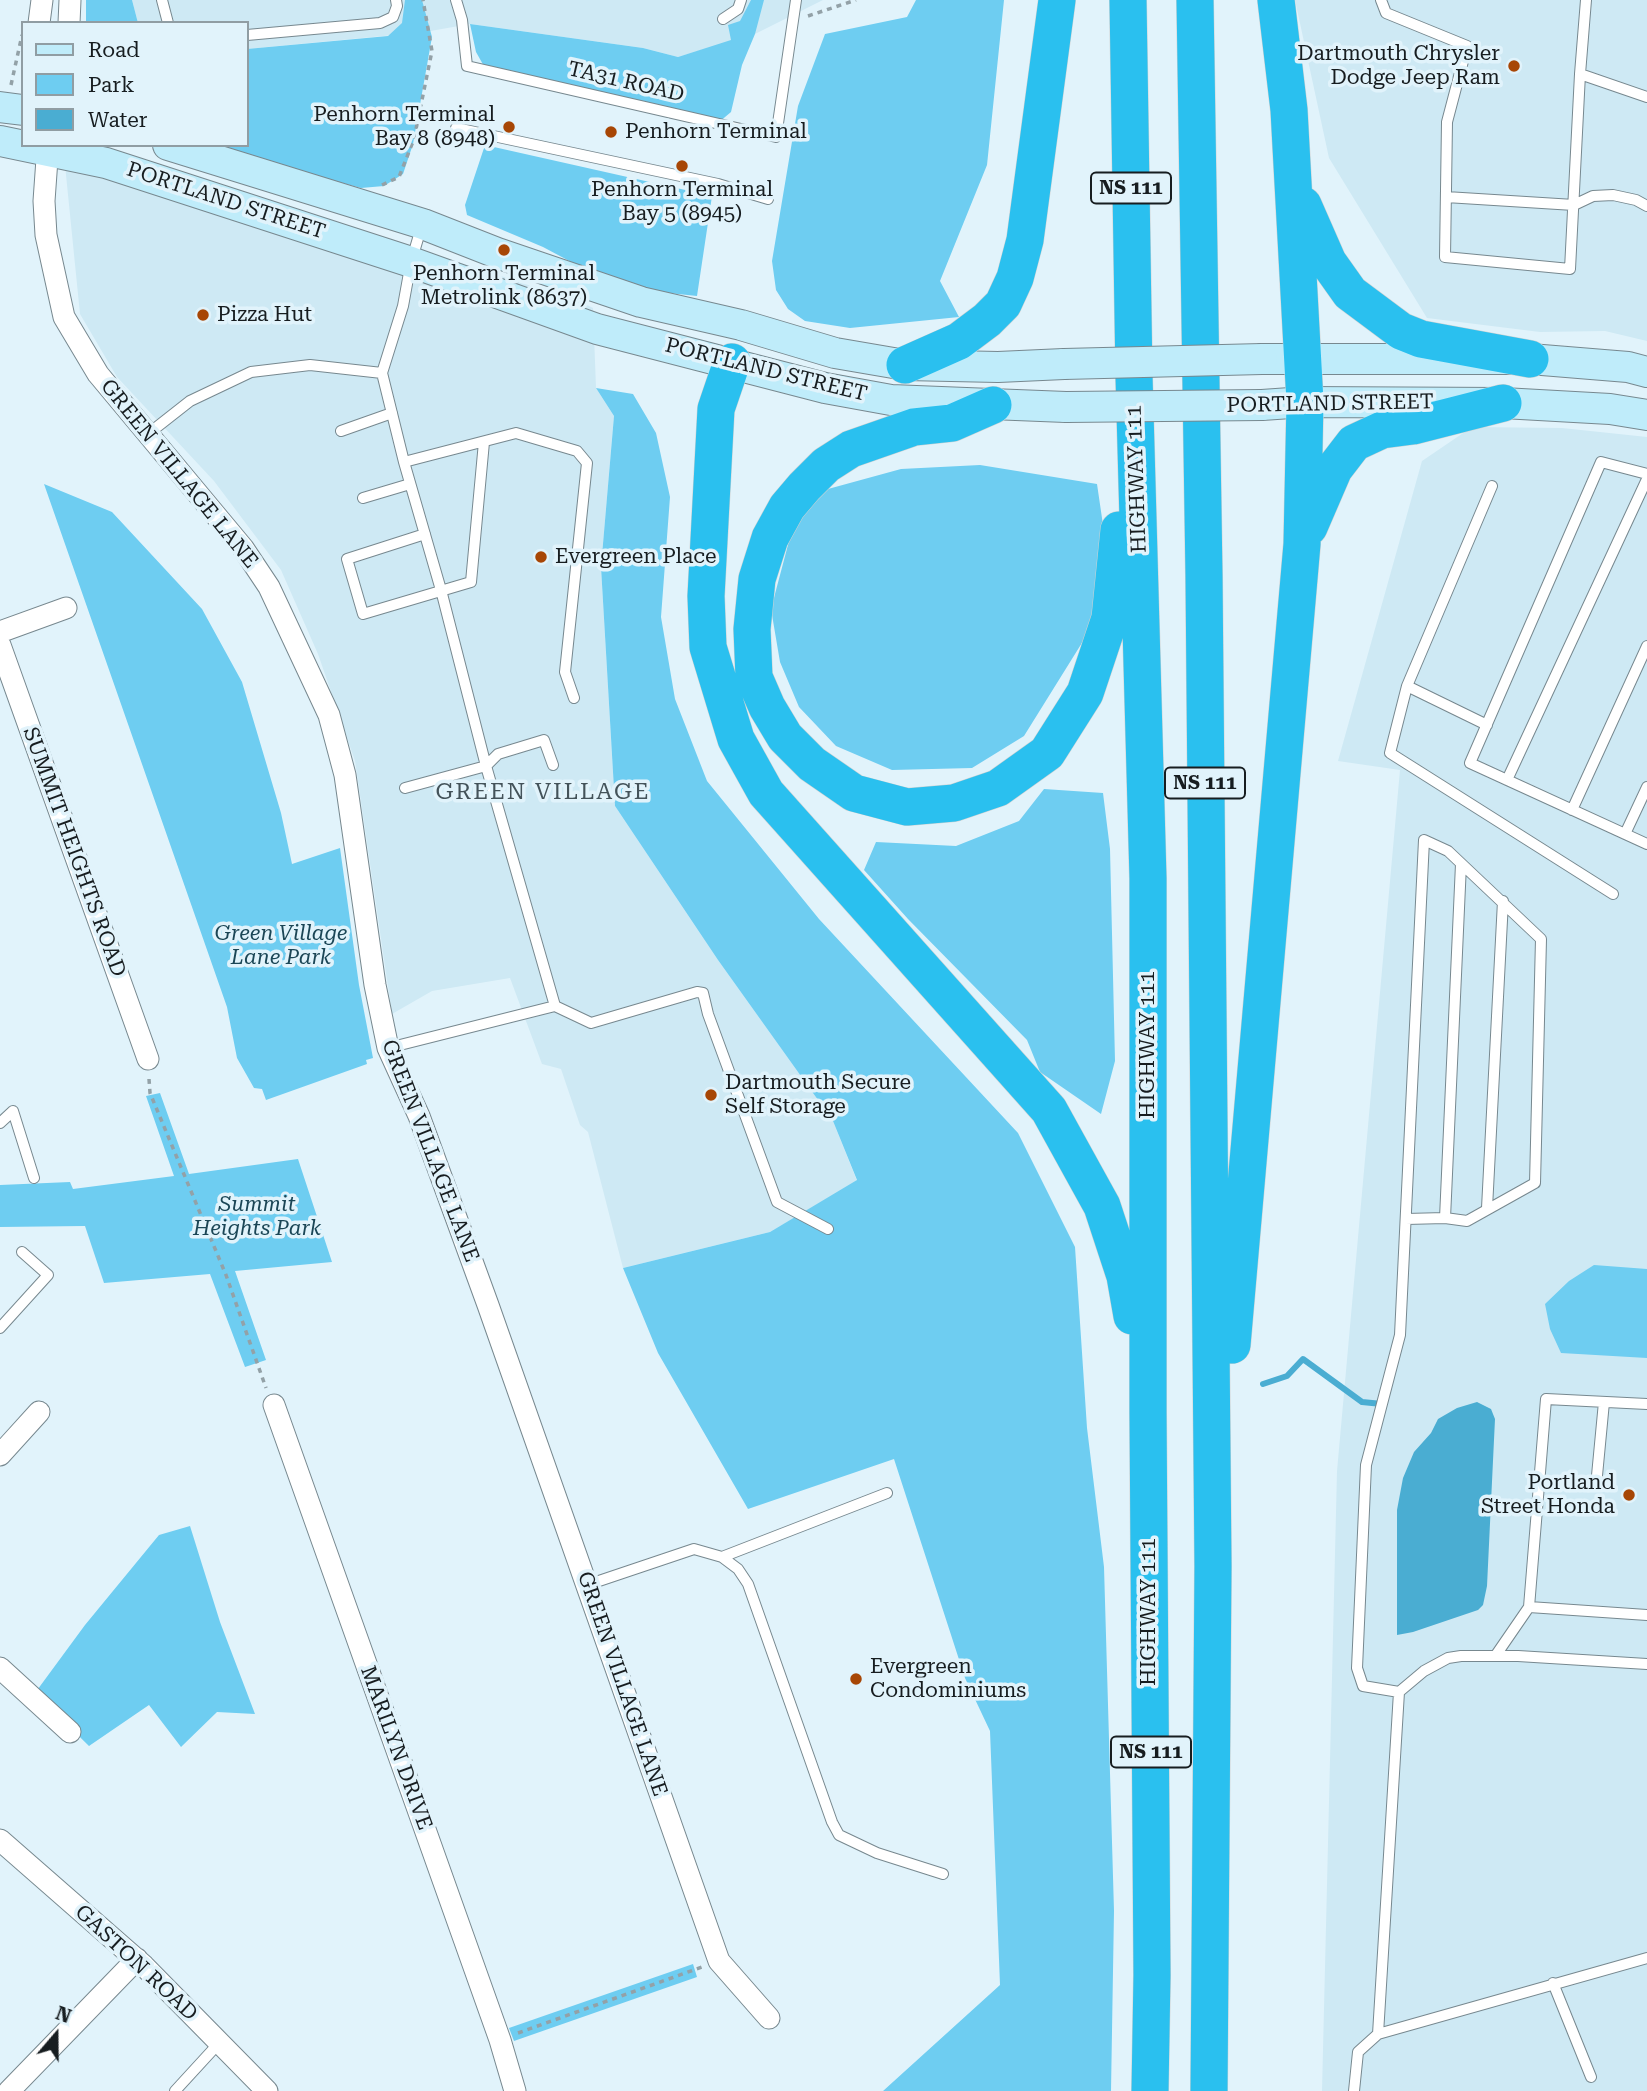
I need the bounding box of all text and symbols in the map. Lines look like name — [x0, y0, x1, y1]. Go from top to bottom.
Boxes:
legend — [21, 21, 248, 147]
text: Road — [88, 38, 140, 62]
place label: Dartmouth Chrysler Dodge Jeep Ram — [1297, 41, 1500, 91]
street label: TA31 ROAD — [565, 56, 687, 108]
marker: Dartmouth Chrysler Dodge Jeep Ram — [1506, 58, 1522, 74]
text: Park — [88, 73, 134, 97]
place label: Penhorn Terminal Bay 8 (8948) — [313, 102, 495, 152]
text: Water — [88, 108, 147, 132]
marker: Penhorn Terminal Bay 8 (8948) — [501, 119, 517, 135]
place label: Penhorn Terminal — [625, 119, 807, 145]
marker: Penhorn Terminal — [603, 124, 619, 140]
street label: PORTLAND STREET — [124, 157, 328, 245]
marker: Penhorn Terminal Bay 5 (8945) — [674, 158, 690, 174]
road number: NS 111 — [1091, 172, 1171, 204]
place label: Penhorn Terminal Bay 5 (8945) — [591, 177, 773, 227]
marker: Penhorn Terminal Metrolink (8637) — [496, 242, 512, 258]
place label: Penhorn Terminal Metrolink (8637) — [413, 261, 595, 311]
place label: Pizza Hut — [217, 302, 312, 328]
marker: Pizza Hut — [195, 307, 211, 323]
street label: PORTLAND STREET — [662, 333, 870, 407]
street label: GREEN VILLAGE LANE — [95, 374, 263, 574]
street label: PORTLAND STREET — [1226, 390, 1434, 418]
street label: HIGHWAY 111 — [1122, 405, 1152, 553]
place label: Evergreen Place — [555, 544, 716, 570]
marker: Evergreen Place — [533, 549, 549, 565]
street label: SUMMIT HEIGHTS ROAD — [17, 724, 131, 980]
road number: NS 111 — [1165, 768, 1245, 798]
district label: GREEN VILLAGE — [437, 778, 649, 806]
park label: Green Village Lane Park — [215, 921, 347, 971]
street label: HIGHWAY 111 — [1135, 971, 1161, 1119]
street label: GREEN VILLAGE LANE — [376, 1036, 484, 1266]
place label: Dartmouth Secure Self Storage — [725, 1070, 911, 1120]
marker: Dartmouth Secure Self Storage — [703, 1087, 719, 1103]
park label: Summit Heights Park — [193, 1192, 321, 1242]
place label: Portland Street Honda — [1481, 1470, 1615, 1520]
marker: Portland Street Honda — [1621, 1487, 1637, 1503]
street label: HIGHWAY 111 — [1136, 1538, 1162, 1686]
street label: GREEN VILLAGE LANE — [572, 1568, 672, 1800]
place label: Evergreen Condominiums — [870, 1654, 1026, 1704]
street label: MARILYN DRIVE — [355, 1663, 437, 1833]
marker: Evergreen Condominiums — [848, 1671, 864, 1687]
road number: NS 111 — [1111, 1736, 1191, 1768]
street label: GASTON ROAD — [69, 1900, 203, 2026]
north arrow — [21, 2000, 91, 2070]
text: N — [53, 2001, 74, 2028]

